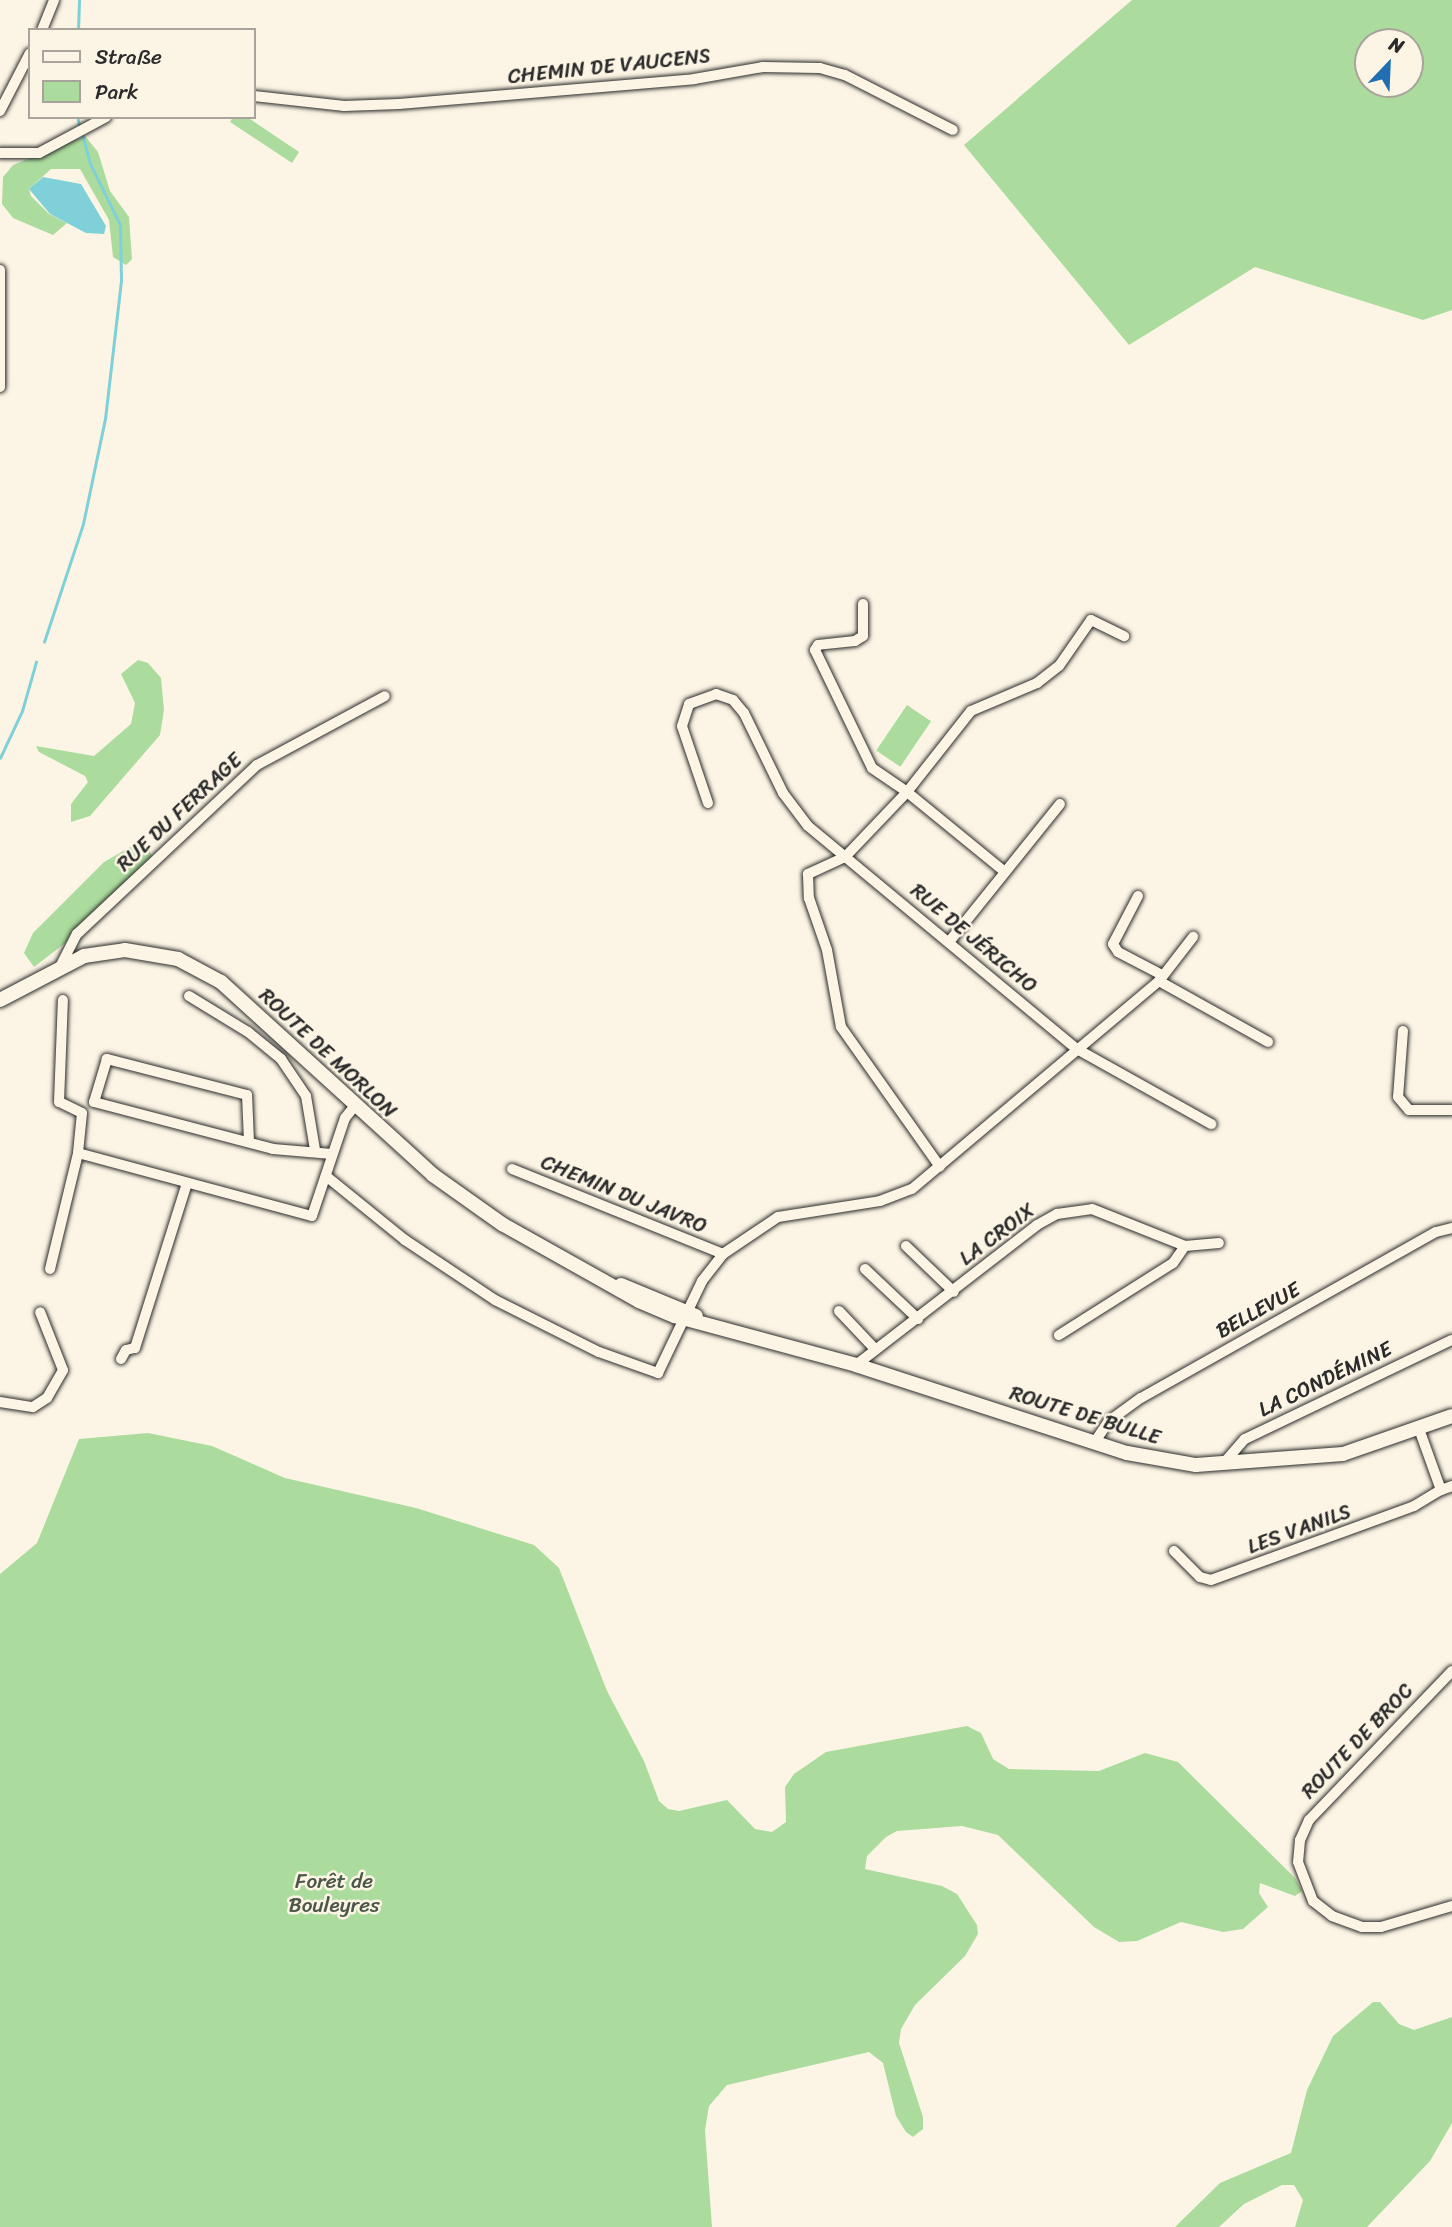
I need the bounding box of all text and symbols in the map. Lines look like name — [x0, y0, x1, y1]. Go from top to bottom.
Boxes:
text: N — [1384, 27, 1409, 63]
legend — [28, 28, 256, 119]
north arrow — [1354, 28, 1424, 98]
text: Straße — [95, 38, 162, 76]
street label: CHEMIN DE VAUCENS — [507, 43, 711, 89]
text: Park — [95, 73, 138, 111]
street label: RUE DU FERRAGE — [111, 747, 247, 877]
street label: RUE DE JÉRICHO — [906, 878, 1042, 998]
street label: ROUTE DE MORLON — [254, 983, 402, 1123]
street label: CHEMIN DU JAVRO — [537, 1149, 711, 1239]
street label: LA CROIX — [954, 1197, 1040, 1271]
street label: BELLEVUE — [1212, 1277, 1304, 1343]
street label: LA CONDÉMINE — [1254, 1336, 1396, 1422]
street label: ROUTE DE BULLE — [1007, 1380, 1163, 1450]
street label: LES VANILS — [1244, 1499, 1354, 1559]
street label: ROUTE DE BROC — [1296, 1678, 1418, 1804]
park label: Forêt de Bouleyres — [288, 1868, 380, 1918]

